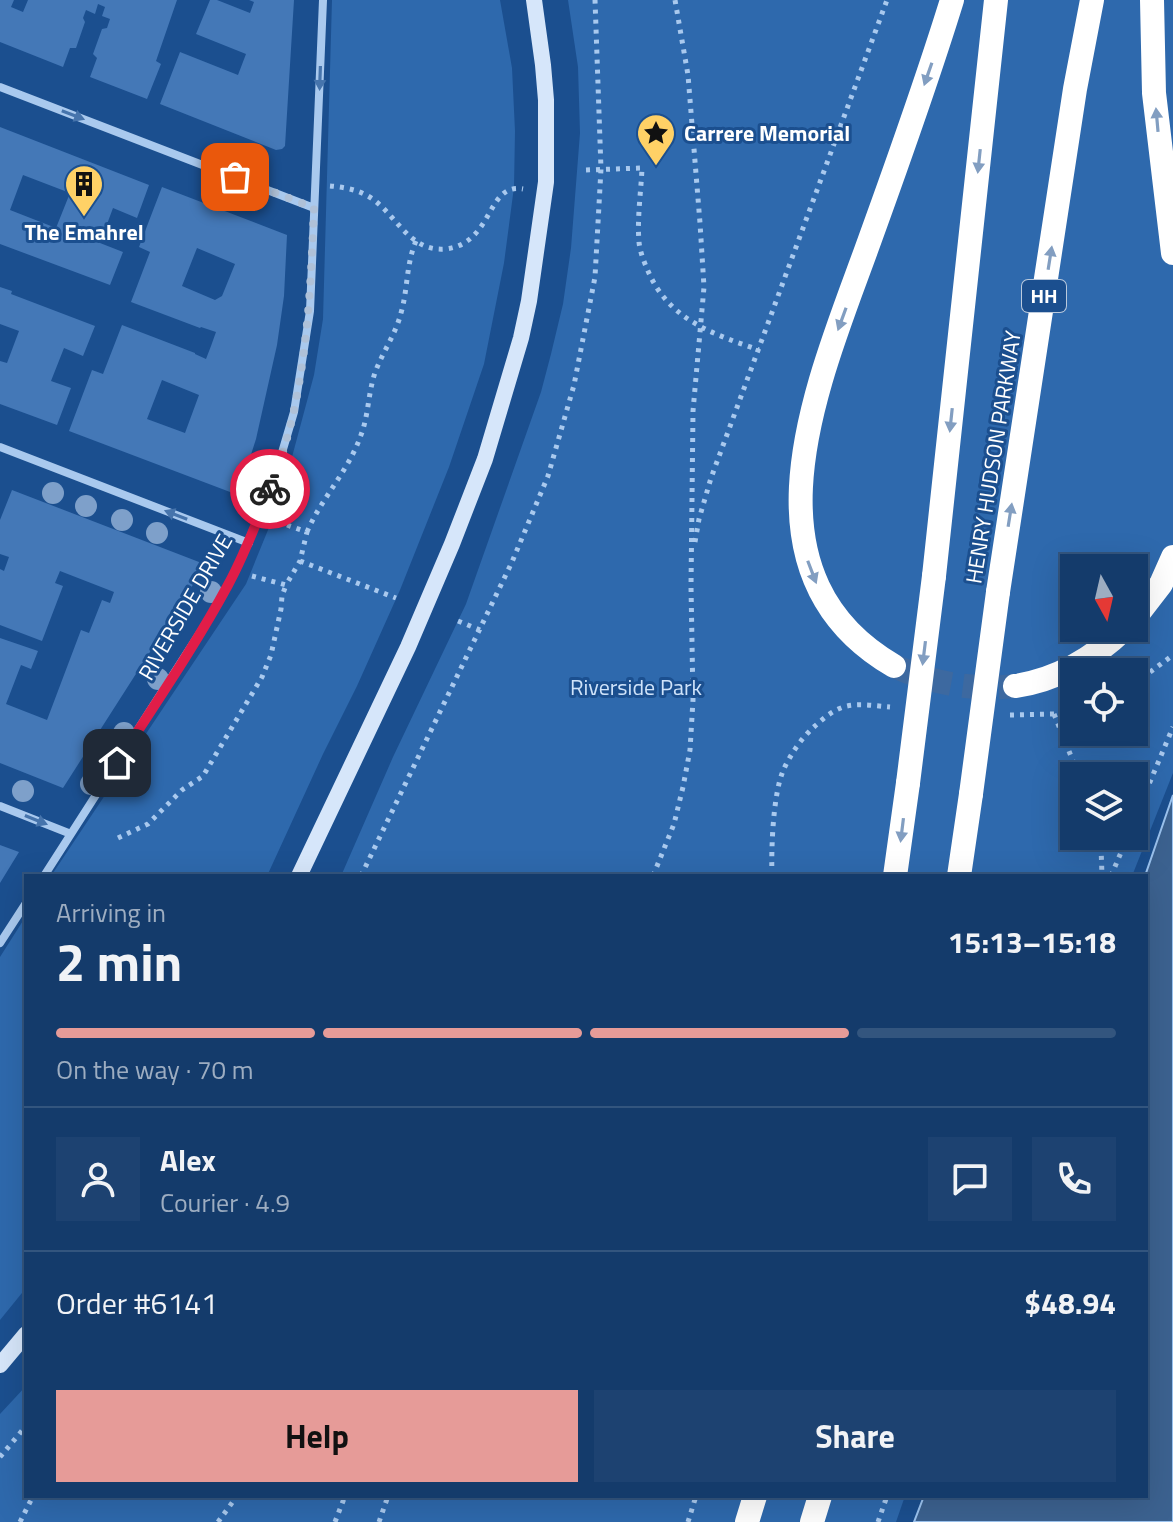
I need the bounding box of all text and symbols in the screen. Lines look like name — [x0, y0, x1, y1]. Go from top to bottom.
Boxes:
one-way arrow — [921, 62, 933, 86]
one-way arrow — [313, 66, 326, 91]
one-way arrow — [1150, 107, 1163, 132]
one-way arrow — [61, 109, 85, 122]
place icon: Carrere Memorial — [635, 112, 677, 167]
place label: Carrere Memorial — [684, 116, 850, 150]
pin — [201, 143, 269, 211]
one-way arrow — [972, 149, 985, 174]
icon: bag — [213, 155, 257, 199]
building icon: The Emahrel — [63, 163, 105, 218]
place label: The Emahrel — [24, 215, 144, 249]
one-way arrow — [1044, 245, 1056, 270]
road number: HH — [1022, 280, 1066, 312]
one-way arrow — [835, 308, 847, 332]
street label: HENRY HUDSON PARKWAY — [956, 328, 1030, 586]
one-way arrow — [944, 407, 957, 432]
courier — [230, 449, 310, 529]
icon: bike — [248, 467, 292, 511]
one-way arrow — [1004, 502, 1017, 527]
one-way arrow — [164, 508, 188, 521]
street label: RIVERSIDE DRIVE — [129, 527, 241, 687]
north arrow — [1060, 554, 1148, 642]
map controls — [1060, 554, 1148, 850]
one-way arrow — [807, 560, 819, 584]
one-way arrow — [917, 641, 930, 666]
button: locate — [1060, 658, 1148, 746]
park label: Riverside Park — [570, 670, 703, 704]
pin — [83, 729, 151, 797]
icon: home — [95, 741, 139, 785]
button: layers — [1060, 762, 1148, 850]
one-way arrow — [24, 814, 48, 827]
one-way arrow — [895, 817, 908, 842]
text: Arriving in — [56, 893, 166, 932]
text: 15:13–15:18 — [948, 919, 1116, 965]
text: 2 min — [56, 922, 182, 1001]
text: On the way · 70 m — [56, 1050, 254, 1089]
button: person — [56, 1137, 140, 1221]
text: Alex — [160, 1137, 216, 1183]
button: chat — [928, 1137, 1012, 1221]
button: phone — [1032, 1137, 1116, 1221]
text: Courier · 4.9 — [160, 1183, 290, 1222]
text: Order #6141 — [56, 1280, 218, 1326]
text: $48.94 — [1024, 1280, 1116, 1326]
button: Help — [56, 1390, 578, 1482]
button: Share — [594, 1390, 1116, 1482]

